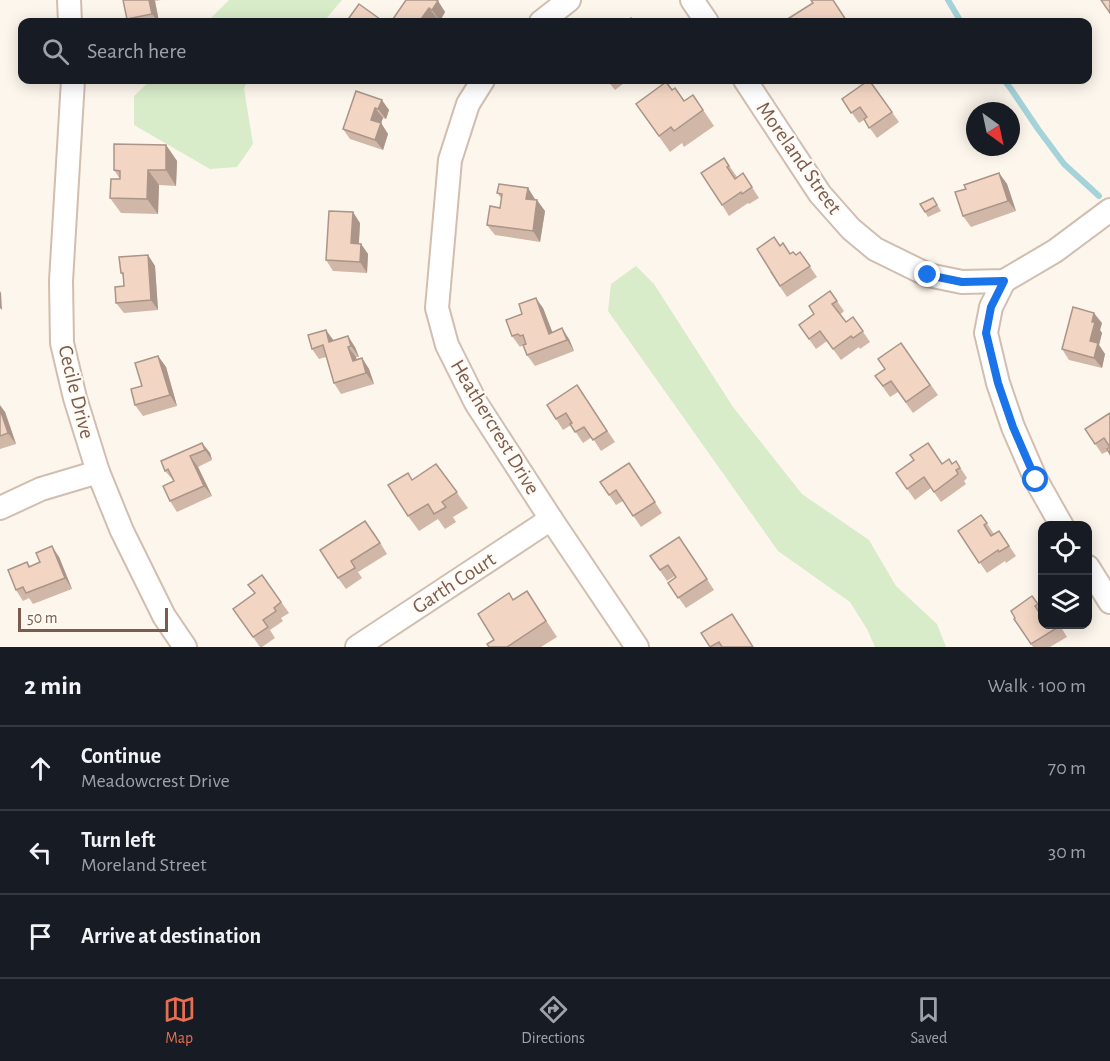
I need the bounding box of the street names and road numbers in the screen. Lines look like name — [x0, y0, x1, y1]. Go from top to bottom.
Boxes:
street label: Moreland Street — [753, 98, 846, 218]
street label: Cecile Drive — [54, 343, 98, 441]
street label: Heathercrest Drive — [447, 356, 543, 498]
street label: Garth Court — [409, 548, 500, 618]

